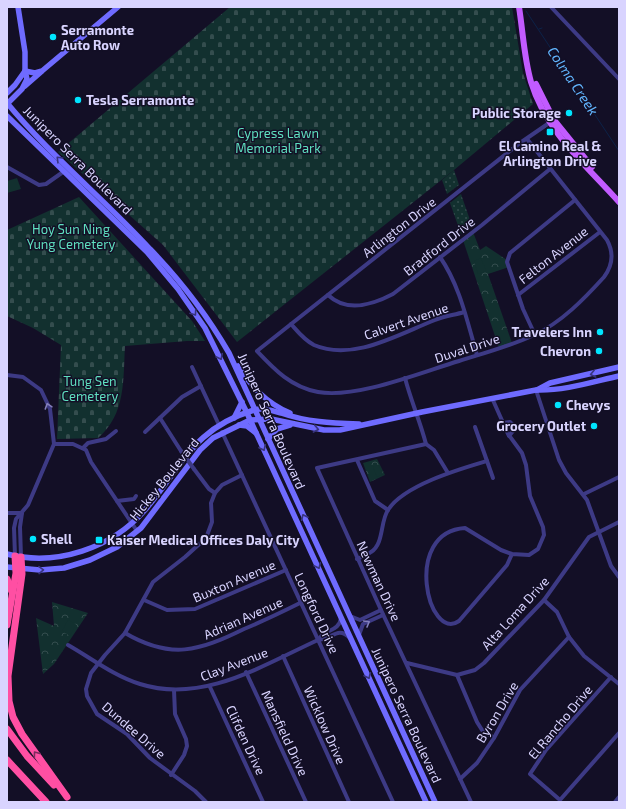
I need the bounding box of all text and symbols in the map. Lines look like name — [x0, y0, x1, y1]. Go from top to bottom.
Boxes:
place label: Serramonte Auto Row — [61, 22, 134, 53]
marker: Serramonte Auto Row — [48, 32, 58, 42]
water label: Colma Creek — [544, 43, 603, 118]
place label: Tesla Serramonte — [86, 92, 194, 108]
marker: Tesla Serramonte — [73, 95, 83, 105]
street label: Junipero Serra Boulevard — [20, 102, 136, 218]
place label: Public Storage — [472, 105, 561, 121]
marker: Public Storage — [564, 108, 574, 118]
park label: Cypress Lawn Memorial Park — [235, 125, 321, 156]
marker: El Camino Real & Arlington Drive — [545, 127, 555, 137]
place label: El Camino Real & Arlington Drive — [499, 138, 601, 169]
one-way arrow — [56, 156, 64, 164]
street label: Arlington Drive — [359, 193, 439, 261]
street label: Bradford Drive — [400, 213, 478, 279]
park label: Hoy Sun Ning Yung Cemetery — [27, 221, 115, 252]
street label: Felton Avenue — [515, 223, 591, 287]
street label: Calvert Avenue — [362, 299, 450, 343]
one-way arrow — [190, 309, 197, 316]
place label: Travelers Inn — [511, 324, 592, 340]
marker: Travelers Inn — [595, 327, 605, 337]
street label: Duval Drive — [433, 330, 501, 366]
place label: Chevron — [540, 343, 591, 359]
marker: Chevron — [594, 346, 604, 356]
street label: Junipero Serra Boulevard — [235, 350, 309, 492]
one-way arrow — [215, 352, 223, 360]
one-way arrow — [589, 369, 596, 377]
park label: Tung Sen Cemetery — [62, 373, 119, 404]
place label: Chevys — [566, 397, 610, 413]
marker: Chevys — [553, 400, 563, 410]
one-way arrow — [44, 402, 53, 409]
place label: Grocery Outlet — [496, 418, 587, 434]
marker: Grocery Outlet — [589, 421, 599, 431]
one-way arrow — [313, 424, 319, 432]
street label: Hickey Boulevard — [126, 435, 202, 523]
one-way arrow — [259, 445, 267, 452]
one-way arrow — [301, 513, 309, 521]
place label: Shell — [41, 531, 73, 547]
place label: Kaiser Medical Offices Daly City — [107, 532, 300, 548]
marker: Shell — [28, 534, 38, 544]
marker: Kaiser Medical Offices Daly City — [94, 535, 104, 545]
street label: Newman Drive — [353, 538, 405, 624]
street label: Buxton Avenue — [190, 556, 278, 606]
one-way arrow — [313, 562, 321, 570]
one-way arrow — [38, 566, 44, 574]
street label: Longford Drive — [291, 570, 343, 656]
street label: Alta Loma Drive — [478, 573, 552, 653]
street label: Adrian Avenue — [201, 593, 285, 643]
one-way arrow — [363, 620, 370, 628]
street label: Clay Avenue — [198, 644, 270, 684]
street label: Junipero Serra Boulevard — [369, 645, 445, 785]
one-way arrow — [363, 671, 371, 679]
street label: Byron Drive — [472, 678, 522, 746]
street label: El Rancho Drive — [524, 682, 596, 762]
street label: Wicklow Drive — [301, 683, 349, 767]
street label: Mansfield Drive — [258, 688, 312, 778]
street label: Dundee Drive — [99, 698, 169, 762]
street label: Clifden Drive — [223, 703, 269, 777]
one-way arrow — [34, 752, 41, 759]

